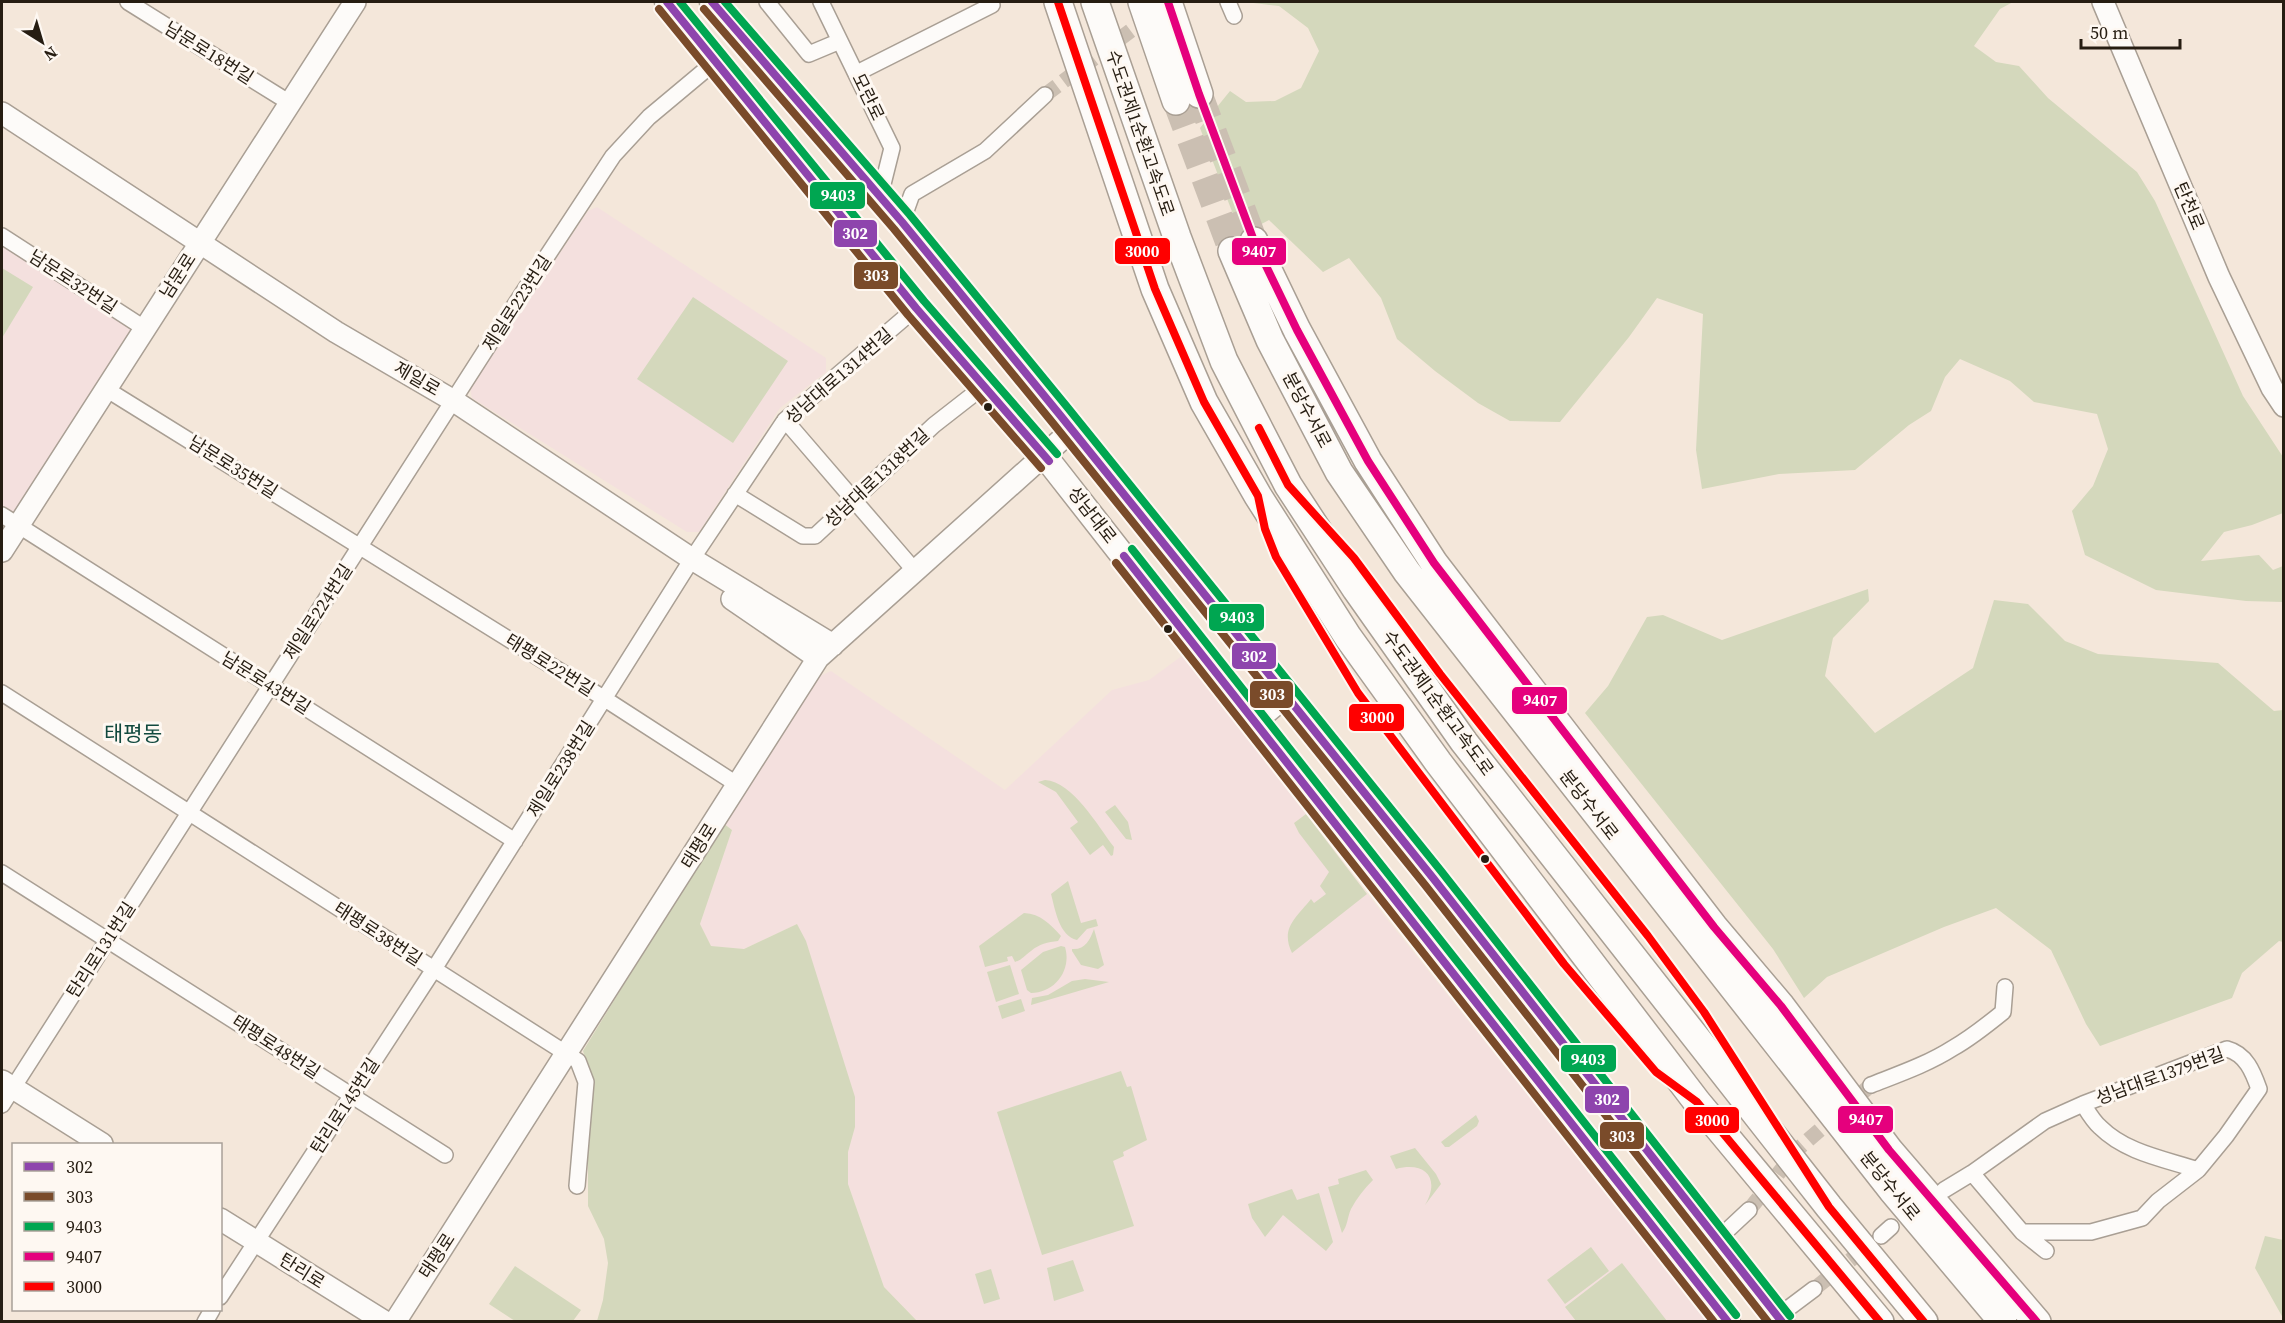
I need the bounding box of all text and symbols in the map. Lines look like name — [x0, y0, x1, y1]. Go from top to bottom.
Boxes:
north arrow — [12, 12, 72, 72]
scale bar — [2081, 12, 2180, 50]
street label: 남문로18번길 — [160, 15, 259, 90]
text: 50 m — [2090, 20, 2128, 45]
text: N — [39, 42, 62, 66]
street label: 수도권제1순환고속도로 — [1100, 46, 1181, 219]
street label: 모란로 — [846, 69, 891, 125]
street label: 탄천로 — [2168, 178, 2211, 234]
line badge: 9403 — [809, 181, 866, 210]
text: 9403 — [821, 184, 856, 206]
line badge: 302 — [833, 219, 878, 248]
text: 302 — [842, 222, 868, 244]
line badge: 3000 — [1114, 237, 1171, 265]
line badge: 9407 — [1231, 237, 1287, 266]
text: 3000 — [1125, 240, 1160, 262]
text: 9407 — [1242, 240, 1277, 262]
street label: 남문로32번길 — [24, 244, 122, 320]
street label: 남문로 — [154, 248, 202, 303]
street label: 제일로223번길 — [476, 250, 557, 356]
line badge: 303 — [853, 261, 899, 290]
text: 303 — [863, 264, 889, 286]
street label: 성남대로1314번길 — [779, 322, 898, 429]
street label: 제일로 — [389, 355, 445, 402]
street label: 분당수서로 — [1277, 367, 1338, 452]
unlabelled marker — [982, 401, 994, 413]
street label: 성남대로1318번길 — [819, 422, 935, 533]
street label: 남문로35번길 — [184, 429, 283, 504]
street label: 성남대로 — [1062, 481, 1123, 548]
street label: 제일로224번길 — [277, 559, 358, 665]
line badge: 9403 — [1208, 603, 1265, 632]
text: 9403 — [1220, 606, 1255, 628]
unlabelled marker — [1162, 623, 1174, 635]
street label: 수도권제1순환고속도로 — [1377, 625, 1500, 781]
street label: 태평로22번길 — [501, 627, 600, 702]
line badge: 302 — [1231, 642, 1277, 670]
street label: 남문로43번길 — [217, 645, 316, 720]
text: 302 — [1241, 645, 1267, 667]
line badge: 303 — [1249, 680, 1294, 709]
text: 303 — [1259, 683, 1285, 705]
line badge: 9407 — [1511, 686, 1568, 715]
text: 9407 — [1523, 689, 1558, 711]
line badge: 3000 — [1348, 703, 1405, 732]
text: 3000 — [1360, 706, 1395, 728]
street label: 제일로238번길 — [521, 716, 600, 822]
district label: 태평동 — [104, 719, 162, 748]
street label: 분당수서로 — [1554, 764, 1625, 845]
street label: 태평로 — [675, 818, 722, 873]
unlabelled marker — [1479, 853, 1491, 865]
street label: 태평로38번길 — [329, 896, 427, 972]
street label: 탄리로131번길 — [60, 897, 141, 1003]
street label: 태평로48번길 — [227, 1009, 325, 1085]
street label: 성남대로1379번길 — [2092, 1041, 2228, 1110]
line badge: 9403 — [1560, 1044, 1617, 1073]
text: 9403 — [1571, 1048, 1606, 1070]
street label: 탄리로145번길 — [304, 1053, 385, 1159]
line badge: 302 — [1584, 1085, 1630, 1114]
text: 302 — [1594, 1088, 1620, 1110]
line badge: 9407 — [1837, 1105, 1894, 1134]
line badge: 3000 — [1684, 1106, 1740, 1134]
text: 9407 — [1849, 1108, 1884, 1130]
text: 3000 — [1695, 1109, 1730, 1131]
line badge: 303 — [1599, 1121, 1645, 1150]
text: 303 — [1609, 1125, 1635, 1147]
legend — [12, 1143, 222, 1311]
street label: 분당수서로 — [1855, 1146, 1926, 1226]
text: 302 — [66, 1154, 93, 1179]
text: 303 — [66, 1184, 93, 1209]
text: 9403 — [66, 1214, 102, 1239]
street label: 태평로 — [413, 1228, 461, 1283]
text: 9407 — [66, 1244, 102, 1269]
street label: 탄리로 — [275, 1247, 330, 1294]
text: 3000 — [66, 1274, 102, 1299]

